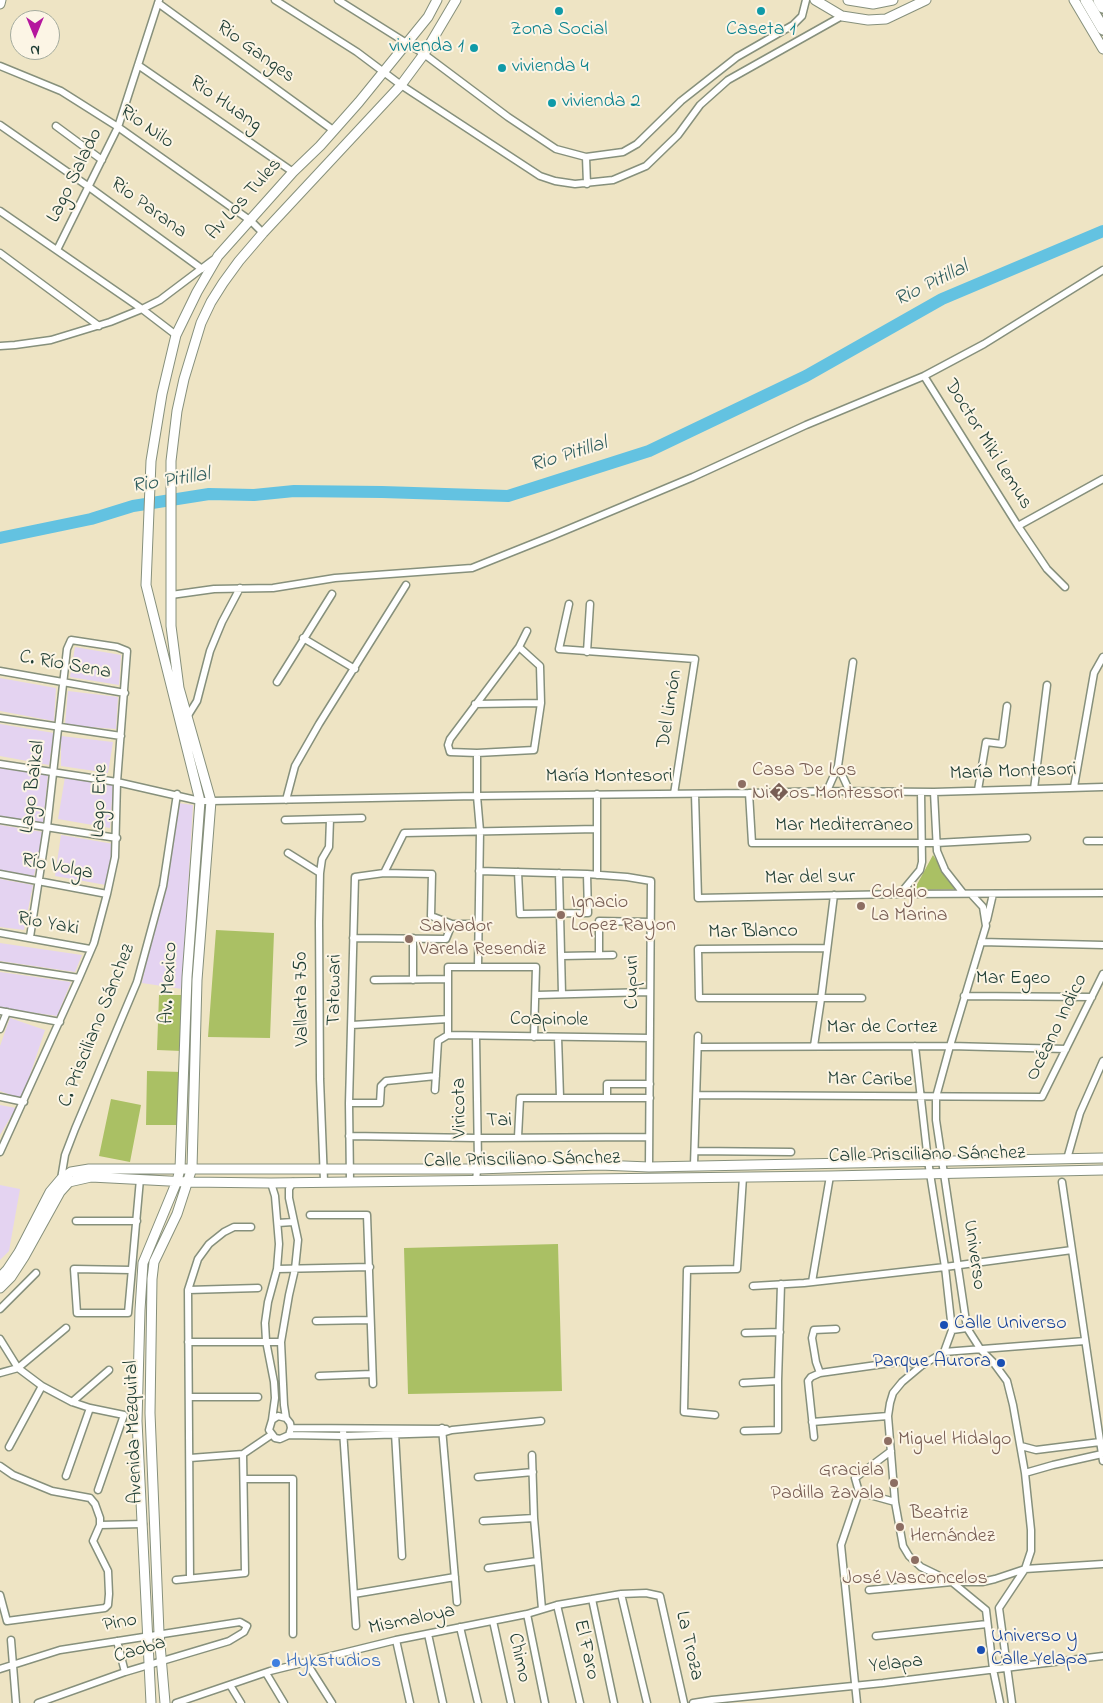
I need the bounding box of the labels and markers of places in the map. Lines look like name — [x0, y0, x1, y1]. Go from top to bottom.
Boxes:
marker: Zona Social — [553, 5, 565, 17]
marker: Caseta 1 — [755, 5, 767, 17]
place label: Zona Social — [510, 19, 608, 43]
place label: Caseta 1 — [726, 19, 796, 43]
place label: vivienda 1 — [389, 36, 464, 60]
marker: vivienda 1 — [468, 42, 480, 54]
place label: vivienda 4 — [512, 56, 589, 80]
marker: vivienda 4 — [496, 62, 508, 74]
place label: vivienda 2 — [562, 91, 640, 115]
marker: vivienda 2 — [546, 97, 558, 109]
place label: Casa De Los Ni�os Montessori — [752, 760, 903, 807]
marker: Casa De Los Ni�os Montessori — [736, 778, 748, 790]
place label: Colegio La Marina — [871, 882, 948, 929]
place label: Ignacio Lopez Rayon — [571, 892, 676, 939]
marker: Colegio La Marina — [855, 900, 867, 912]
marker: Ignacio Lopez Rayon — [555, 909, 567, 921]
place label: Salvador Varela Resendiz — [419, 916, 546, 963]
marker: Salvador Varela Resendiz — [403, 933, 415, 945]
place label: Calle Universo — [954, 1313, 1067, 1337]
marker: Calle Universo — [938, 1319, 950, 1331]
place label: Parque Aurora — [873, 1351, 991, 1375]
marker: Parque Aurora — [995, 1357, 1007, 1369]
place label: Miguel Hidalgo — [898, 1429, 1011, 1453]
marker: Miguel Hidalgo — [882, 1435, 894, 1447]
place label: Graciela Padilla Zavala — [771, 1460, 884, 1507]
marker: Graciela Padilla Zavala — [888, 1477, 900, 1489]
place label: Beatriz Hernández — [910, 1503, 995, 1550]
marker: Beatriz Hernández — [894, 1521, 906, 1533]
marker: José Vasconcelos — [909, 1554, 921, 1566]
place label: José Vasconcelos — [842, 1568, 988, 1592]
place label: Universo y Calle Yelapa — [991, 1626, 1087, 1673]
marker: Universo y Calle Yelapa — [975, 1644, 987, 1656]
place label: Hykstudios — [286, 1651, 381, 1675]
marker: Hykstudios — [270, 1657, 282, 1669]

